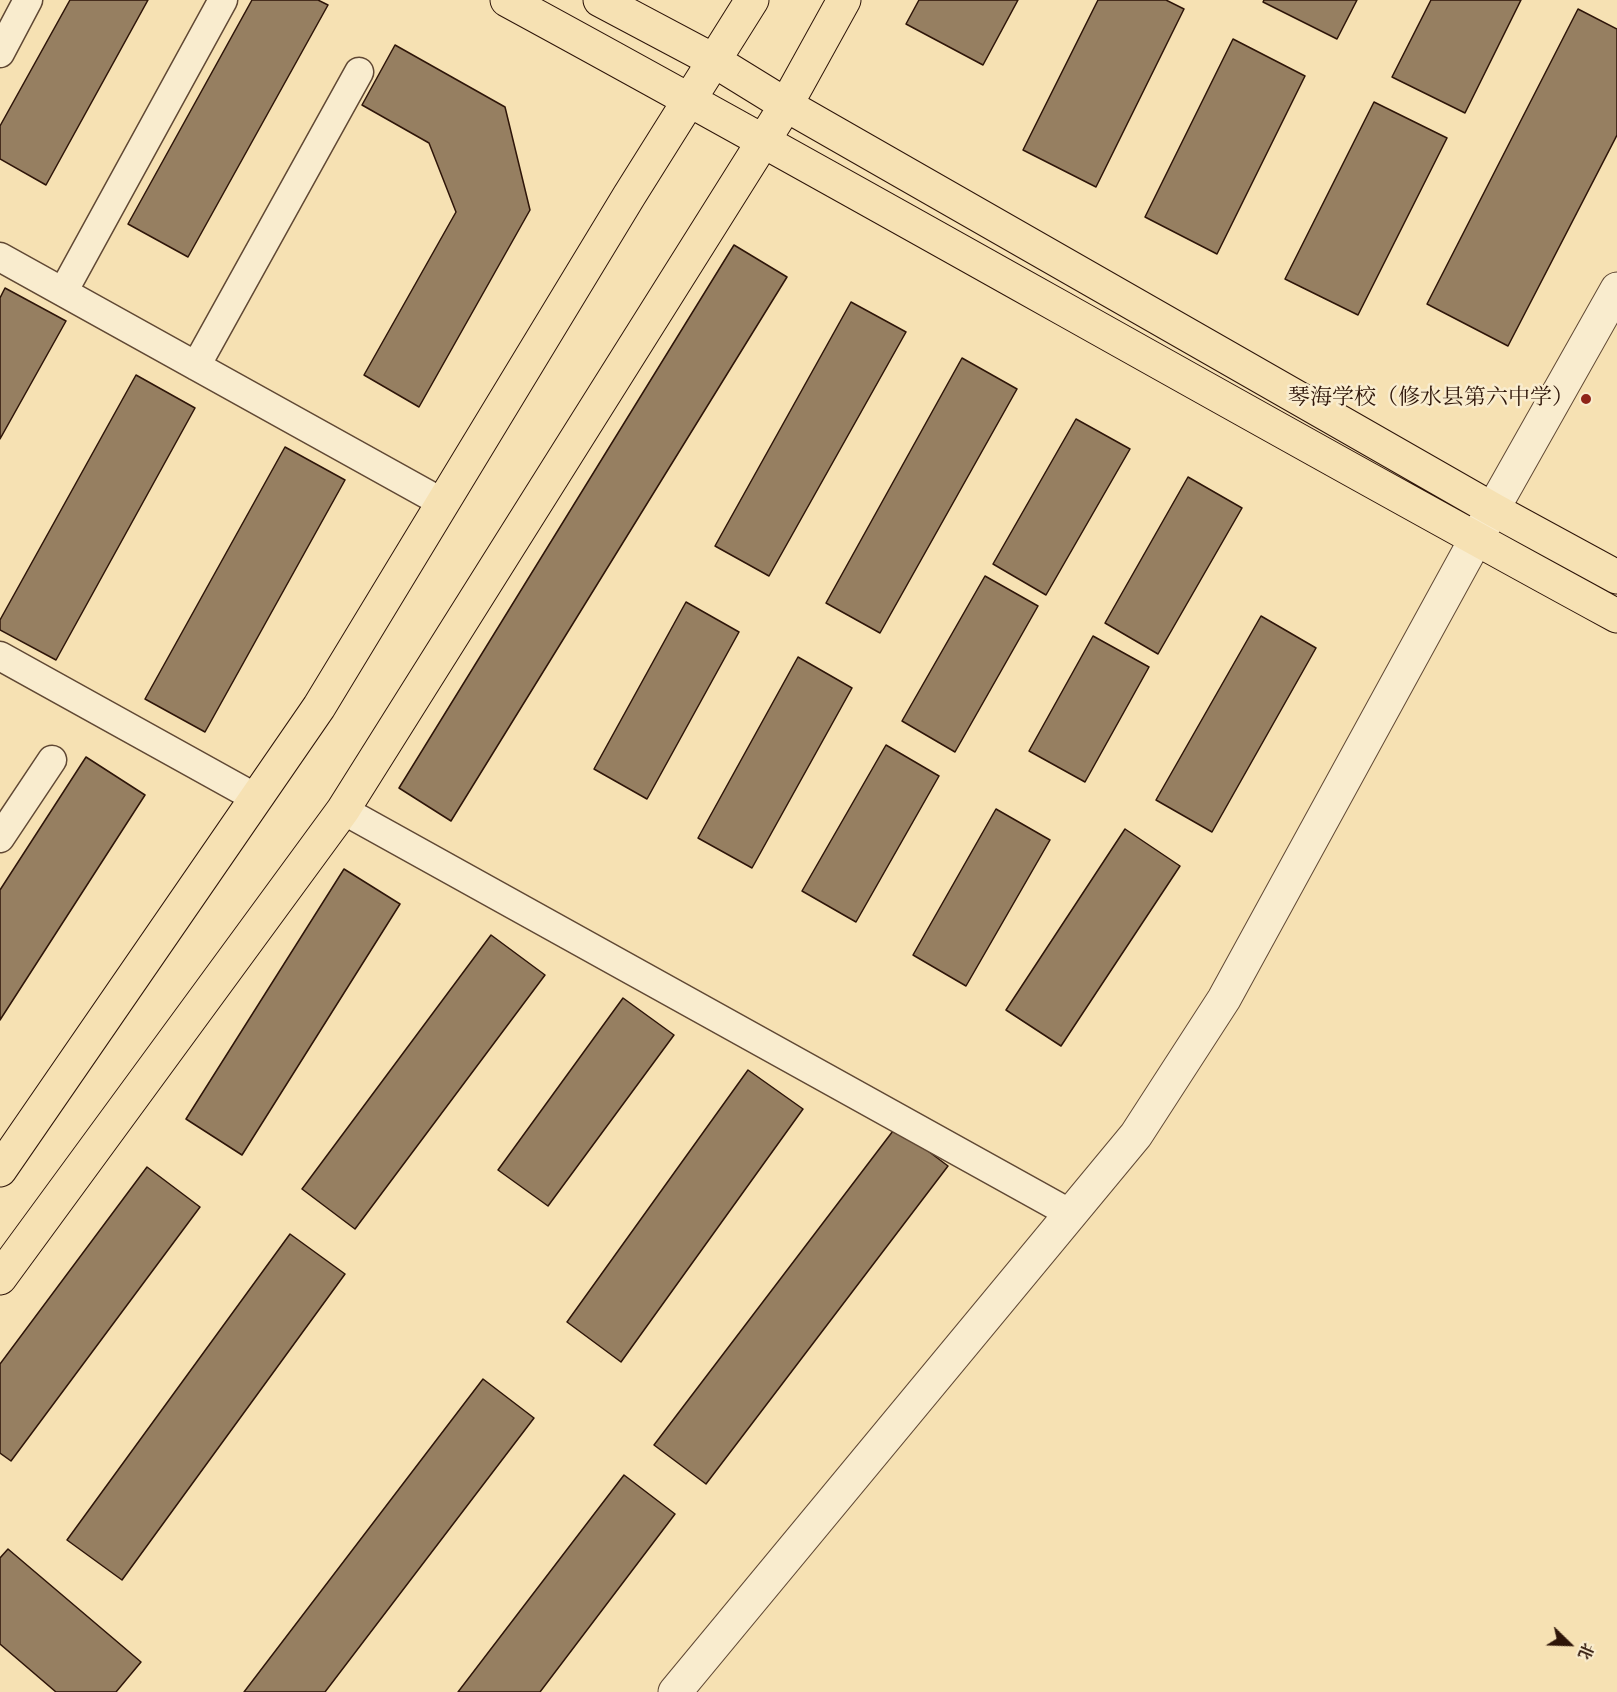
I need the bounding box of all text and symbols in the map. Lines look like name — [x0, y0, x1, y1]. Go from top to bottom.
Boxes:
place label: 琴海学校（修水县第六中学） — [1288, 386, 1574, 412]
marker: 琴海学校（修水县第六中学） — [1579, 392, 1593, 406]
north arrow — [1539, 1614, 1599, 1674]
text: 北 — [1573, 1640, 1598, 1662]

